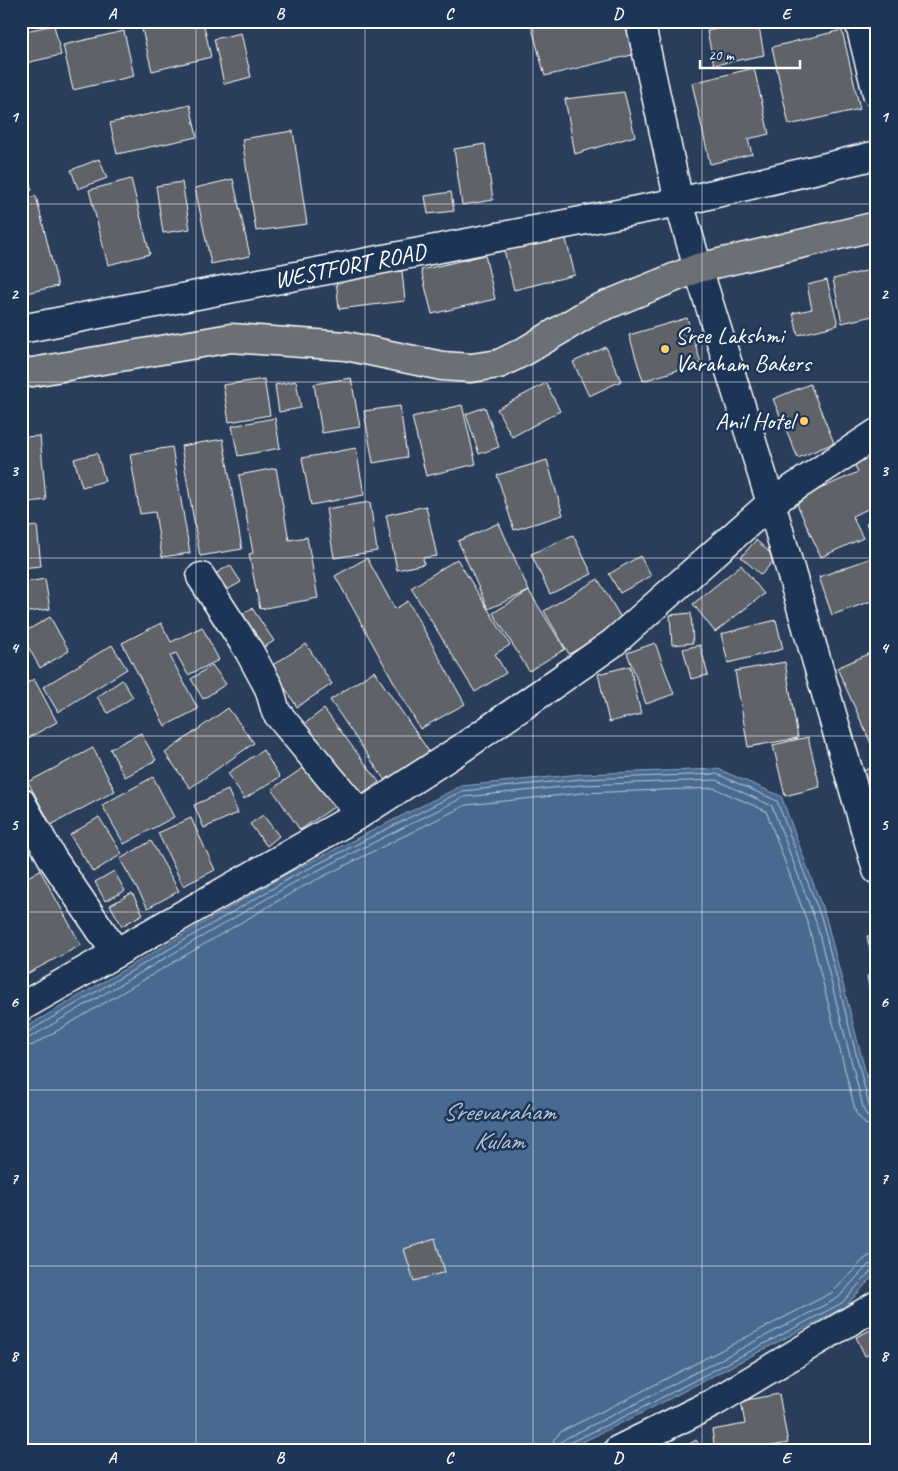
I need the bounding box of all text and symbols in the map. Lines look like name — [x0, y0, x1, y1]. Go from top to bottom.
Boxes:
text: A — [108, 4, 118, 24]
text: B — [276, 4, 286, 24]
text: C — [445, 4, 455, 24]
text: D — [613, 4, 624, 24]
text: E — [782, 4, 793, 24]
scale bar — [700, 38, 800, 70]
text: 20 m — [708, 46, 735, 65]
text: 1 — [10, 107, 19, 127]
text: 1 — [880, 107, 889, 127]
street label: WESTFORT ROAD — [272, 236, 430, 295]
text: 2 — [10, 284, 19, 304]
text: 2 — [880, 284, 889, 304]
place label: Sree Lakshmi Varaham Bakers — [675, 320, 812, 378]
marker: Sree Lakshmi Varaham Bakers — [659, 343, 671, 355]
place label: Anil Hotel — [715, 406, 798, 436]
marker: Anil Hotel — [798, 415, 810, 427]
text: 3 — [10, 461, 19, 481]
text: 3 — [880, 461, 889, 481]
text: 4 — [10, 638, 19, 658]
text: 4 — [880, 638, 889, 658]
text: 5 — [11, 815, 20, 835]
text: 5 — [881, 815, 890, 835]
text: 6 — [10, 992, 19, 1012]
text: 6 — [880, 992, 889, 1012]
water label: Sreevaraham Kulam — [443, 1096, 558, 1157]
text: 7 — [10, 1169, 19, 1189]
text: 7 — [880, 1169, 889, 1189]
text: 8 — [10, 1346, 19, 1366]
text: 8 — [880, 1346, 889, 1366]
text: A — [108, 1448, 118, 1468]
text: B — [276, 1448, 286, 1468]
text: C — [445, 1448, 455, 1468]
text: D — [613, 1448, 624, 1468]
text: E — [782, 1448, 793, 1468]

